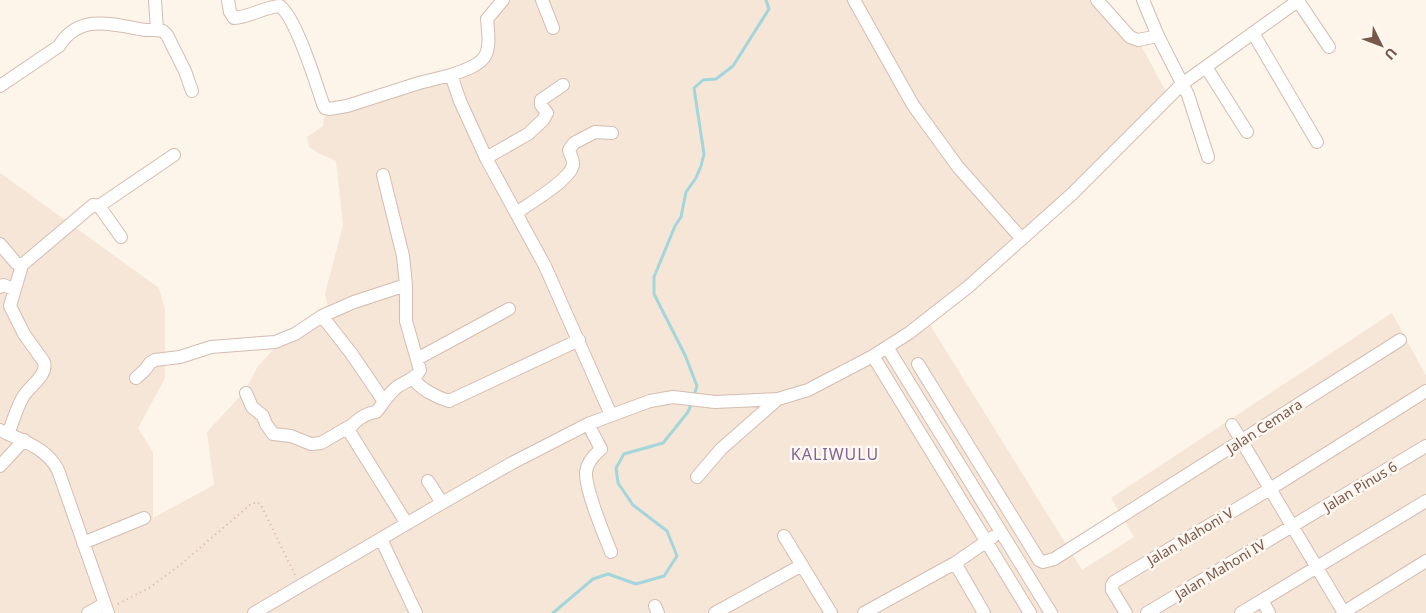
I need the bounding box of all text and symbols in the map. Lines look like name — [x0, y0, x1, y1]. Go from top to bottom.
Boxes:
north arrow — [1356, 20, 1406, 70]
text: U — [1380, 44, 1402, 64]
street label: Jalan Cemara — [1221, 394, 1305, 459]
district label: KALIWULU — [791, 443, 879, 465]
street label: Jalan Pinus 6 — [1318, 456, 1401, 517]
street label: Jalan Mahoni V — [1142, 502, 1237, 570]
street label: Jalan Mahoni IV — [1170, 534, 1269, 604]

